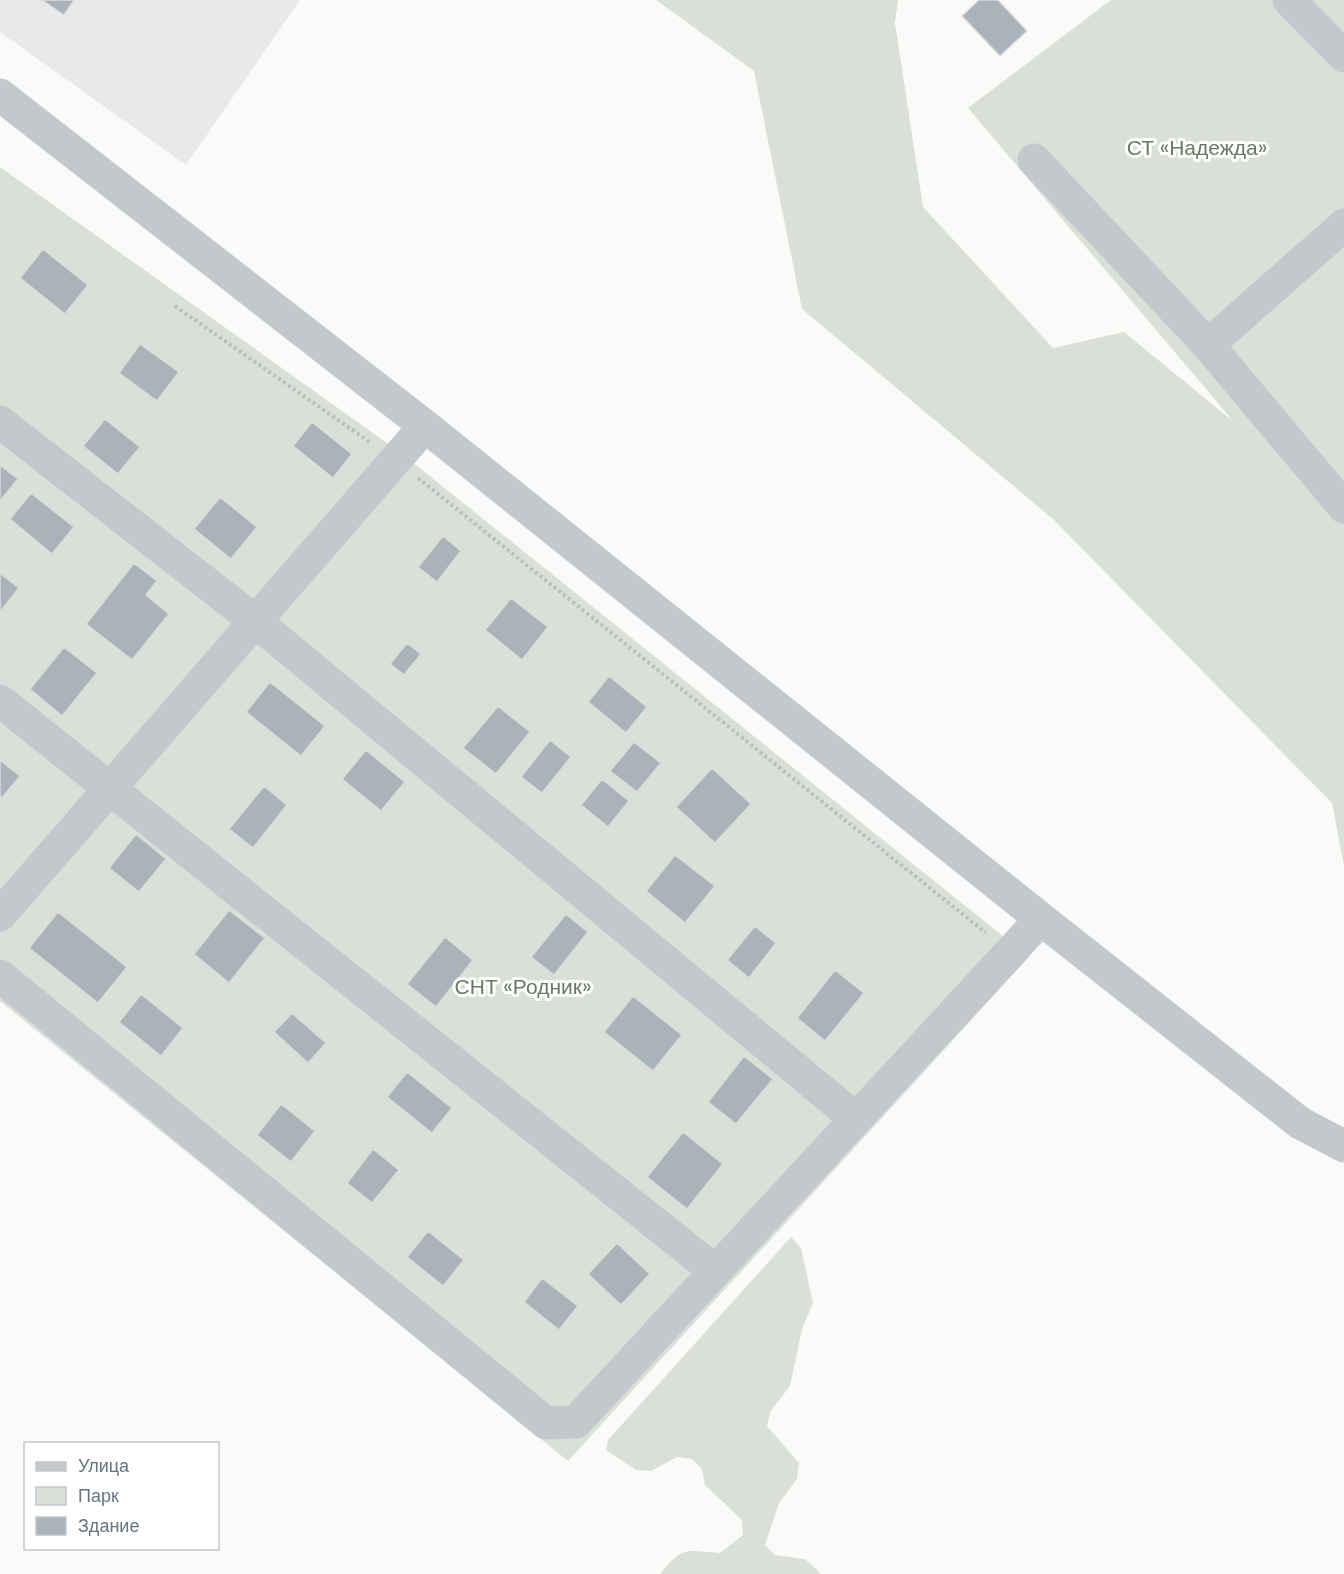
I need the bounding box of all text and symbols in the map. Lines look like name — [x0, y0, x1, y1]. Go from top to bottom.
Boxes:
park label: СТ «Надежда» — [1127, 134, 1267, 162]
park label: СНТ «Родник» — [455, 973, 591, 1001]
legend — [24, 1442, 219, 1550]
text: Улица — [78, 1454, 130, 1478]
text: Парк — [78, 1484, 119, 1508]
text: Здание — [78, 1514, 139, 1538]

